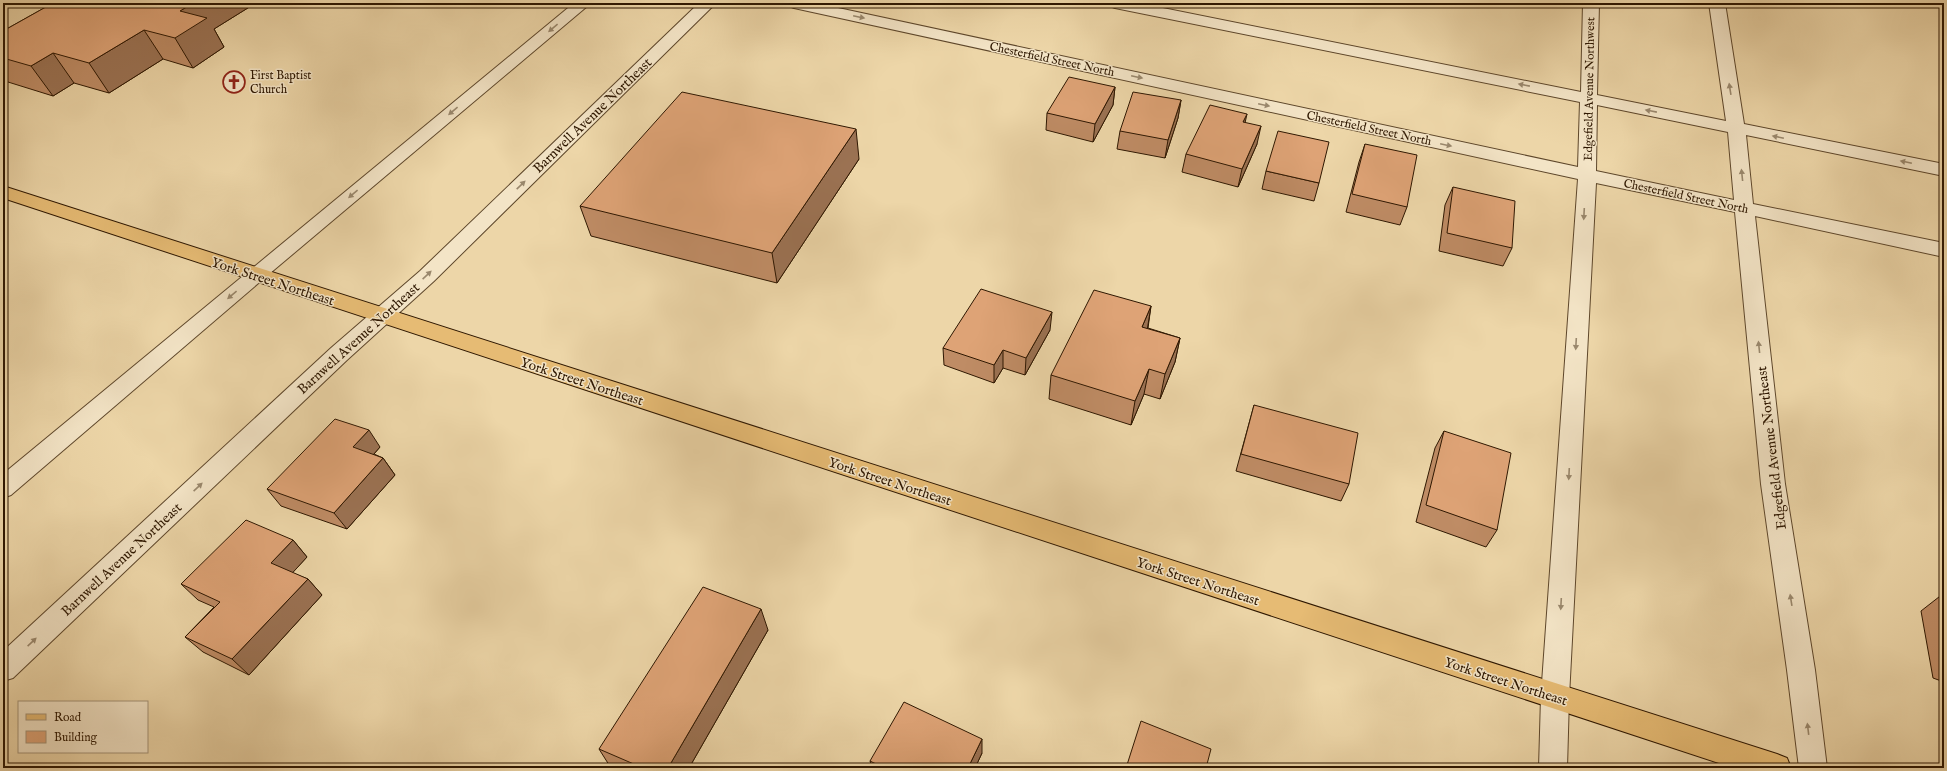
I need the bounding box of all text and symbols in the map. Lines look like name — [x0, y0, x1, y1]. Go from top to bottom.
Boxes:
one-way arrow — [853, 14, 866, 20]
street label: Edgefield Avenue Northwest — [1581, 17, 1598, 161]
one-way arrow — [548, 23, 559, 32]
street label: Chesterfield Street North — [988, 39, 1116, 80]
street label: Barnwell Avenue Northeast — [529, 54, 656, 177]
place label: First Baptist Church — [250, 68, 312, 97]
church icon: First Baptist Church — [221, 69, 247, 95]
one-way arrow — [1131, 75, 1143, 81]
one-way arrow — [1517, 82, 1530, 88]
one-way arrow — [1727, 83, 1733, 96]
one-way arrow — [1258, 102, 1270, 108]
one-way arrow — [448, 106, 459, 115]
street label: Chesterfield Street North — [1305, 108, 1433, 149]
one-way arrow — [1645, 108, 1657, 114]
one-way arrow — [1772, 133, 1785, 139]
one-way arrow — [1439, 142, 1452, 148]
one-way arrow — [1900, 159, 1912, 165]
one-way arrow — [1738, 169, 1745, 181]
street label: Chesterfield Street North — [1622, 176, 1750, 217]
one-way arrow — [516, 180, 526, 189]
one-way arrow — [348, 189, 359, 198]
one-way arrow — [1581, 208, 1588, 220]
street label: York Street Northeast — [209, 254, 337, 310]
one-way arrow — [423, 271, 432, 280]
street label: Barnwell Avenue Northeast — [294, 279, 424, 399]
one-way arrow — [227, 291, 237, 300]
one-way arrow — [1573, 338, 1580, 350]
one-way arrow — [1756, 340, 1763, 353]
street label: York Street Northeast — [518, 354, 646, 410]
street label: Edgefield Avenue Northeast — [1753, 365, 1791, 531]
street label: York Street Northeast — [826, 454, 954, 510]
one-way arrow — [1565, 468, 1572, 480]
one-way arrow — [193, 482, 203, 492]
street label: Barnwell Avenue Northeast — [58, 499, 186, 620]
street label: York Street Northeast — [1134, 554, 1262, 610]
one-way arrow — [1788, 594, 1794, 607]
one-way arrow — [1557, 598, 1564, 610]
one-way arrow — [26, 638, 37, 647]
street label: York Street Northeast — [1442, 654, 1570, 710]
legend — [18, 701, 148, 753]
text: Road — [54, 710, 82, 725]
one-way arrow — [1805, 723, 1812, 735]
text: Building — [54, 730, 98, 745]

